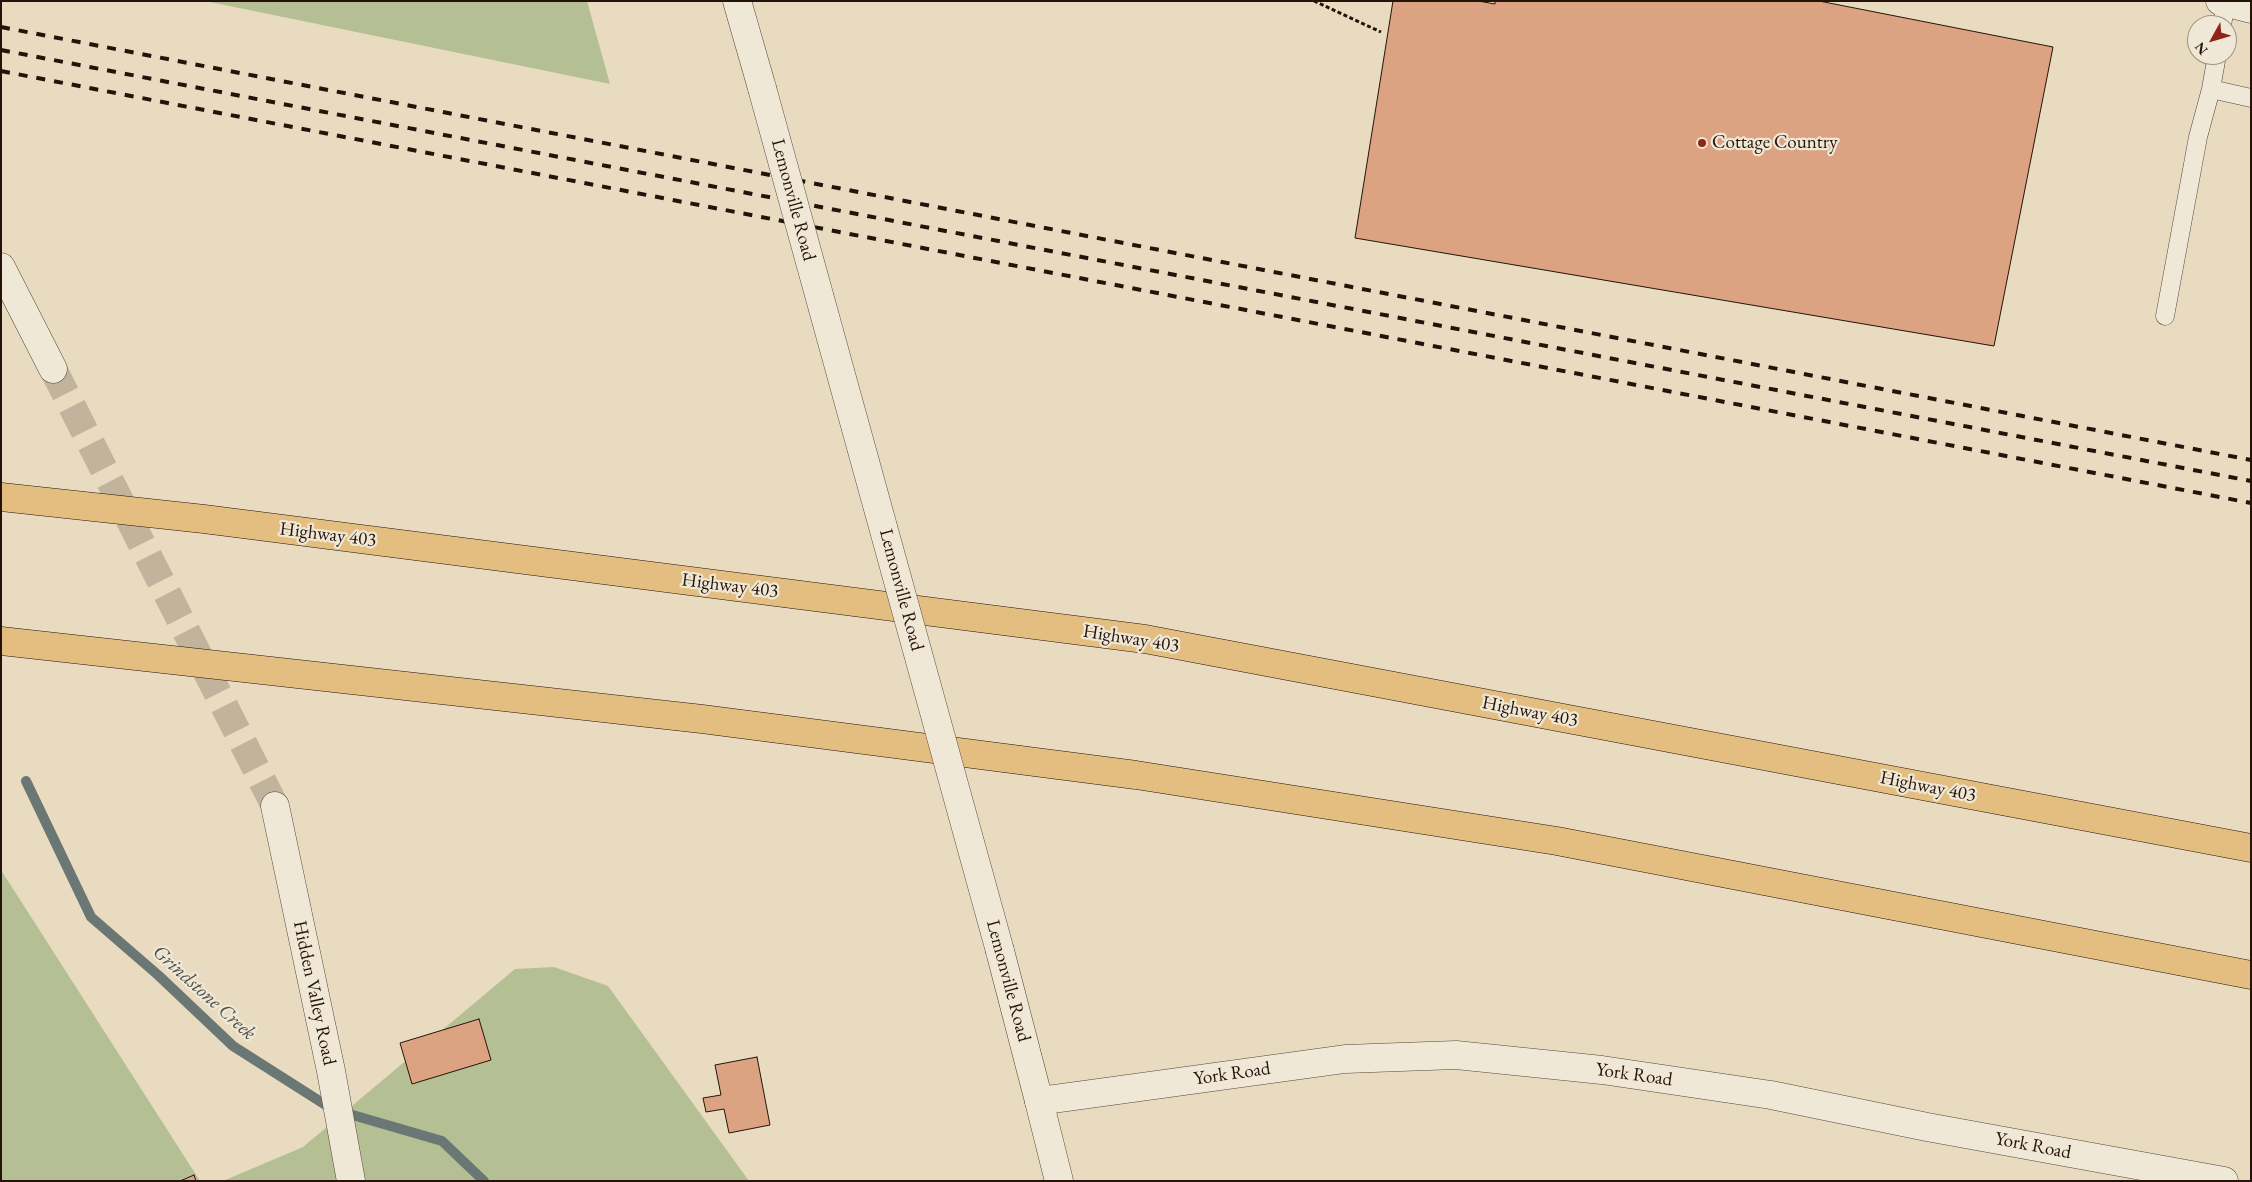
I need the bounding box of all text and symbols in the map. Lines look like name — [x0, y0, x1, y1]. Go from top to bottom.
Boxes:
north arrow — [2187, 15, 2237, 65]
text: N — [2191, 39, 2212, 59]
place label: Cottage Country — [1712, 132, 1837, 154]
street label: Lemonville Road — [766, 137, 820, 263]
marker: Cottage Country — [1696, 137, 1708, 149]
street label: Highway 403 — [278, 518, 378, 552]
street label: Lemonville Road — [874, 527, 928, 653]
street label: Highway 403 — [680, 569, 780, 603]
street label: Highway 403 — [1081, 620, 1181, 658]
street label: Highway 403 — [1480, 692, 1580, 732]
street label: Highway 403 — [1878, 767, 1978, 807]
street label: Lemonville Road — [981, 918, 1035, 1044]
street label: Hidden Valley Road — [288, 919, 340, 1067]
water label: Grindstone Creek — [147, 940, 261, 1046]
street label: York Road — [1192, 1057, 1272, 1091]
street label: York Road — [1594, 1058, 1674, 1092]
street label: York Road — [1993, 1127, 2073, 1165]

